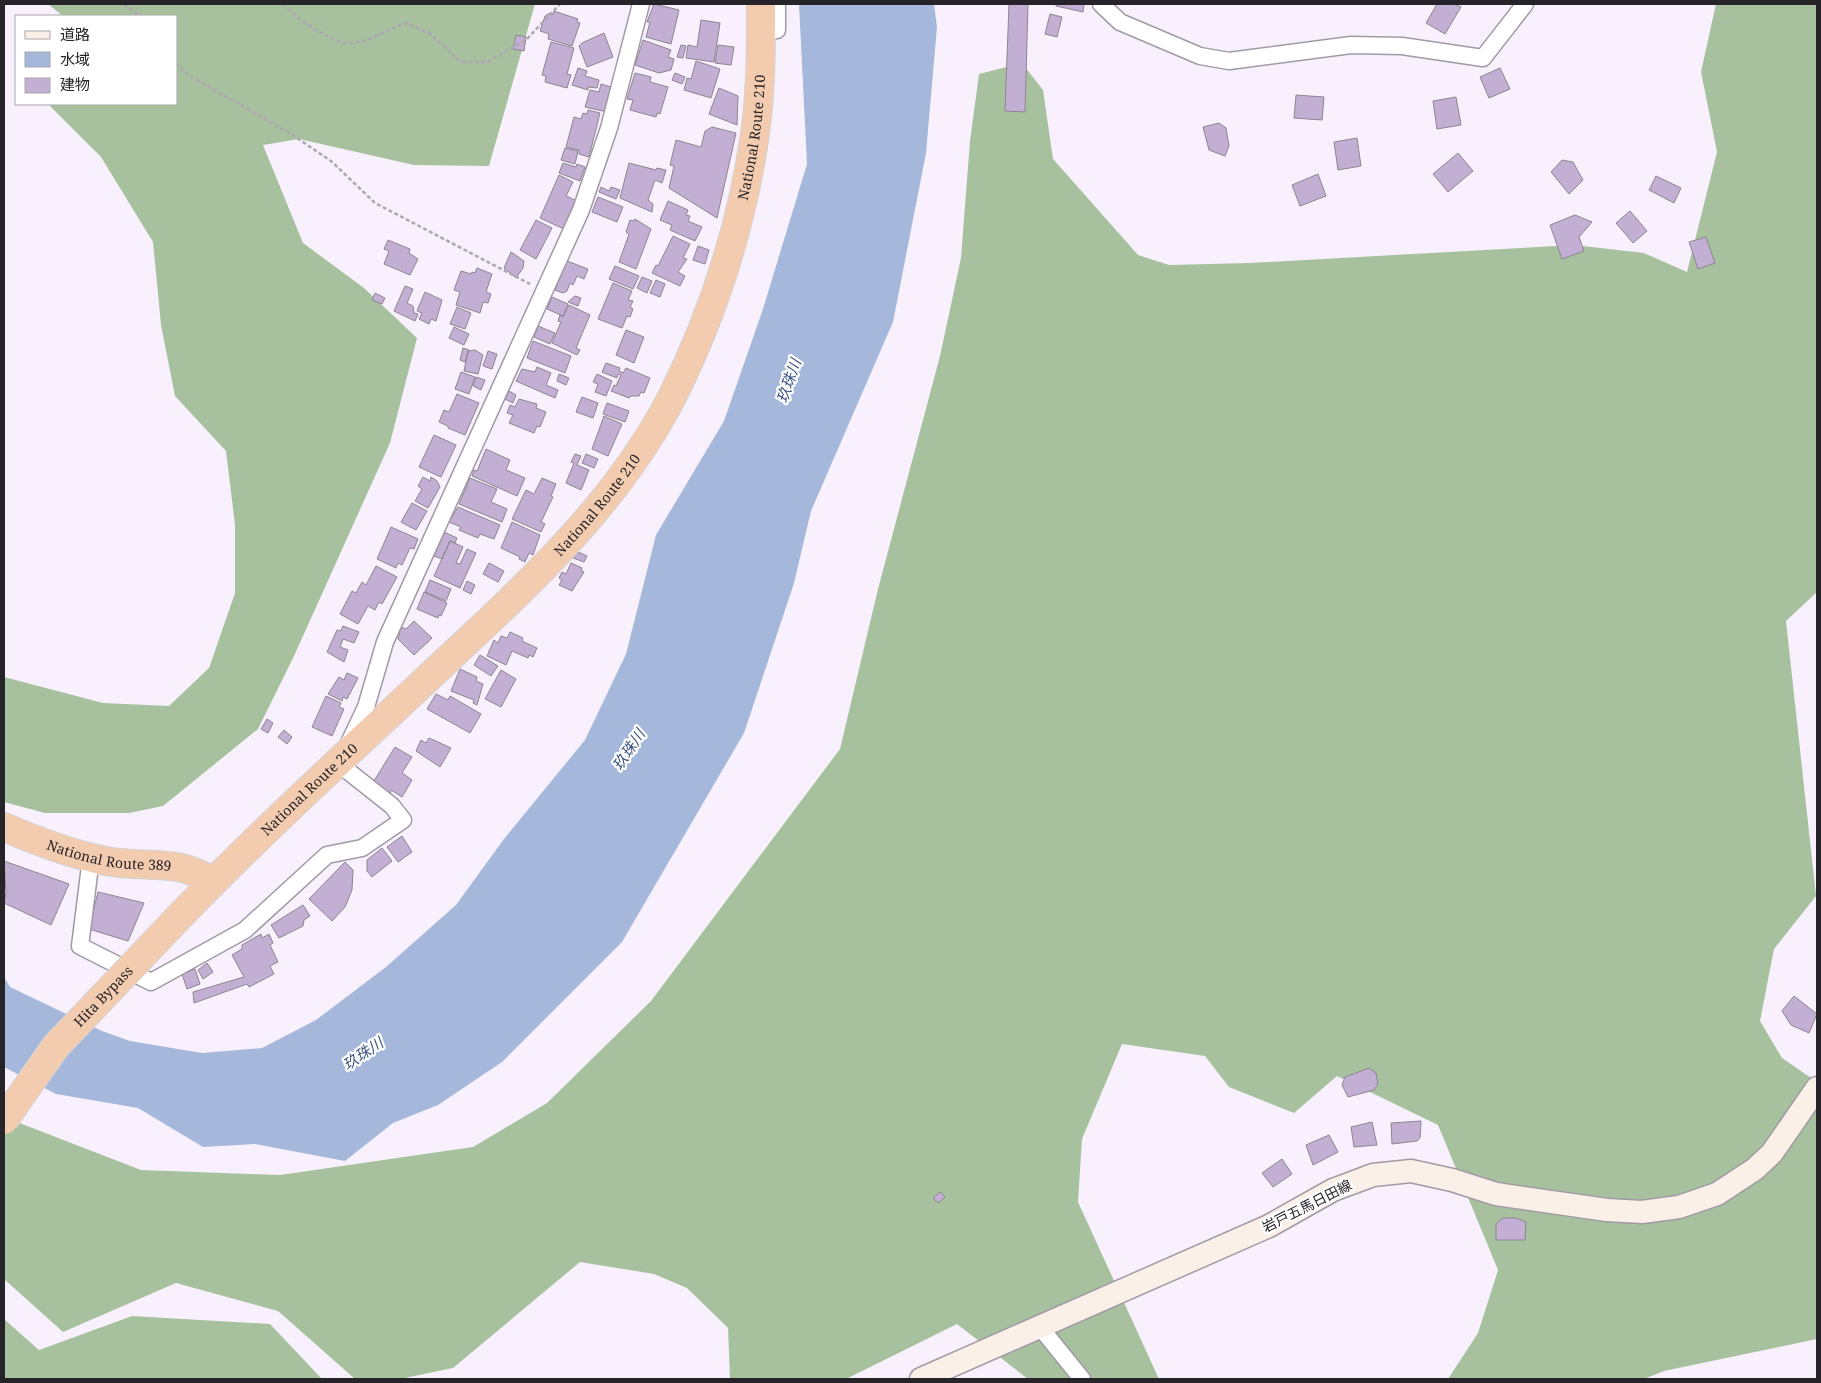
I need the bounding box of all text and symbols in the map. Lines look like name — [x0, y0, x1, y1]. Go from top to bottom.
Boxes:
legend — [15, 15, 178, 105]
text: 道路 — [60, 24, 90, 44]
text: 水域 — [60, 49, 90, 69]
text: 建物 — [60, 74, 90, 94]
street label: National Route 210 — [733, 74, 769, 202]
water label: 玖珠川 — [771, 354, 805, 405]
street label: National Route 210 — [549, 450, 644, 560]
water label: 玖珠川 — [607, 724, 650, 774]
street label: National Route 210 — [256, 738, 362, 839]
street label: National Route 389 — [44, 835, 172, 875]
street label: Hita Bypass — [69, 961, 137, 1031]
water label: 玖珠川 — [338, 1031, 388, 1074]
street label: 岩戸五馬日田線 — [1259, 1175, 1355, 1236]

